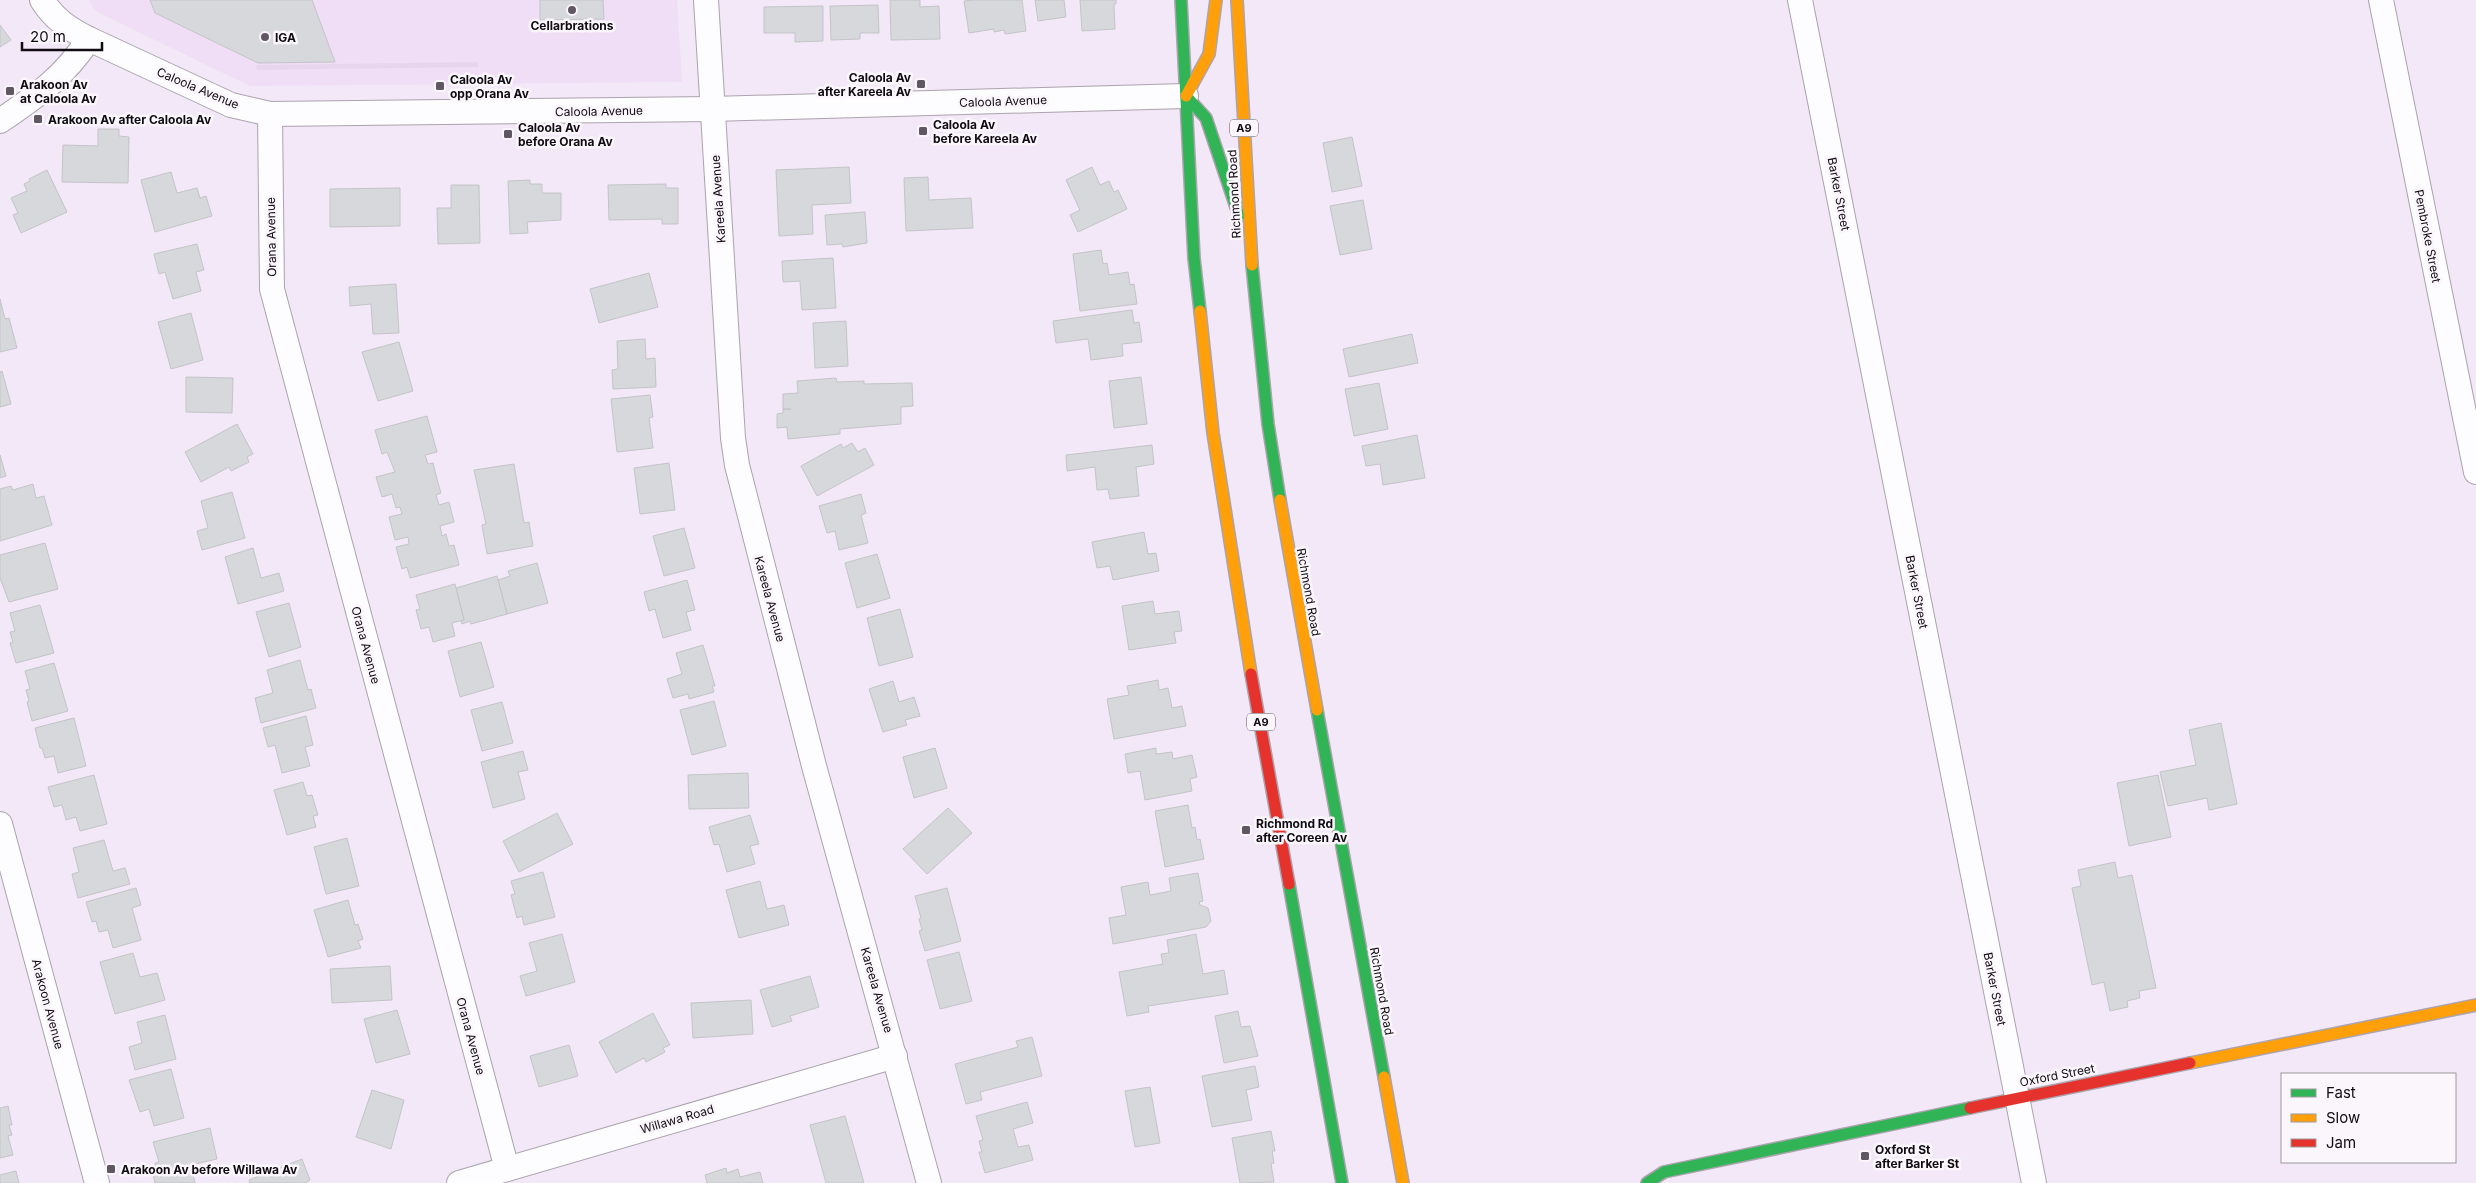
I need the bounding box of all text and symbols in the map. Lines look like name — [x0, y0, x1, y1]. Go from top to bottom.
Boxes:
marker: Cellarbrations — [566, 4, 578, 16]
place label: Cellarbrations — [530, 18, 614, 33]
scale bar — [22, 20, 102, 52]
text: 20 m — [30, 27, 66, 46]
place label: IGA — [275, 30, 296, 45]
marker: IGA — [259, 31, 271, 43]
street label: Caloola Avenue — [155, 64, 241, 112]
place label: Caloola Av after Kareela Av — [818, 70, 911, 99]
place label: Caloola Av opp Orana Av — [450, 72, 529, 101]
place label: Arakoon Av at Caloola Av — [20, 77, 96, 106]
marker: Caloola Av after Kareela Av — [915, 78, 927, 90]
marker: Caloola Av opp Orana Av — [434, 80, 446, 92]
marker: Arakoon Av at Caloola Av — [4, 85, 16, 97]
street label: Caloola Avenue — [959, 92, 1047, 110]
street label: Caloola Avenue — [555, 103, 643, 119]
place label: Arakoon Av after Caloola Av — [48, 112, 211, 127]
marker: Arakoon Av after Caloola Av — [32, 113, 44, 125]
place label: Caloola Av before Kareela Av — [933, 117, 1037, 146]
place label: Caloola Av before Orana Av — [518, 120, 613, 149]
road number: A9 — [1230, 120, 1258, 136]
marker: Caloola Av before Kareela Av — [917, 125, 929, 137]
marker: Caloola Av before Orana Av — [502, 128, 514, 140]
street label: Richmond Road — [1224, 149, 1244, 239]
street label: Kareela Avenue — [707, 154, 729, 244]
street label: Barker Street — [1825, 156, 1853, 232]
street label: Pembroke Street — [2412, 188, 2444, 284]
street label: Orana Avenue — [263, 197, 279, 277]
street label: Richmond Road — [1294, 547, 1324, 637]
street label: Kareela Avenue — [751, 554, 789, 644]
street label: Barker Street — [1903, 554, 1931, 630]
street label: Orana Avenue — [348, 605, 384, 685]
road number: A9 — [1247, 714, 1275, 730]
place label: Richmond Rd after Coreen Av — [1256, 816, 1347, 845]
marker: Richmond Rd after Coreen Av — [1240, 824, 1252, 836]
street label: Kareela Avenue — [858, 945, 896, 1035]
street label: Richmond Road — [1367, 946, 1397, 1036]
street label: Barker Street — [1981, 951, 2009, 1027]
street label: Arakoon Avenue — [29, 957, 67, 1051]
street label: Orana Avenue — [453, 996, 489, 1076]
street label: Oxford Street — [2018, 1060, 2096, 1090]
legend — [2281, 1073, 2456, 1163]
text: Fast — [2326, 1083, 2356, 1102]
street label: Willawa Road — [638, 1101, 716, 1137]
text: Slow — [2326, 1108, 2360, 1127]
text: Jam — [2326, 1133, 2356, 1152]
place label: Oxford St after Barker St — [1875, 1142, 1960, 1171]
marker: Oxford St after Barker St — [1859, 1150, 1871, 1162]
place label: Arakoon Av before Willawa Av — [121, 1162, 297, 1177]
marker: Arakoon Av before Willawa Av — [105, 1163, 117, 1175]

